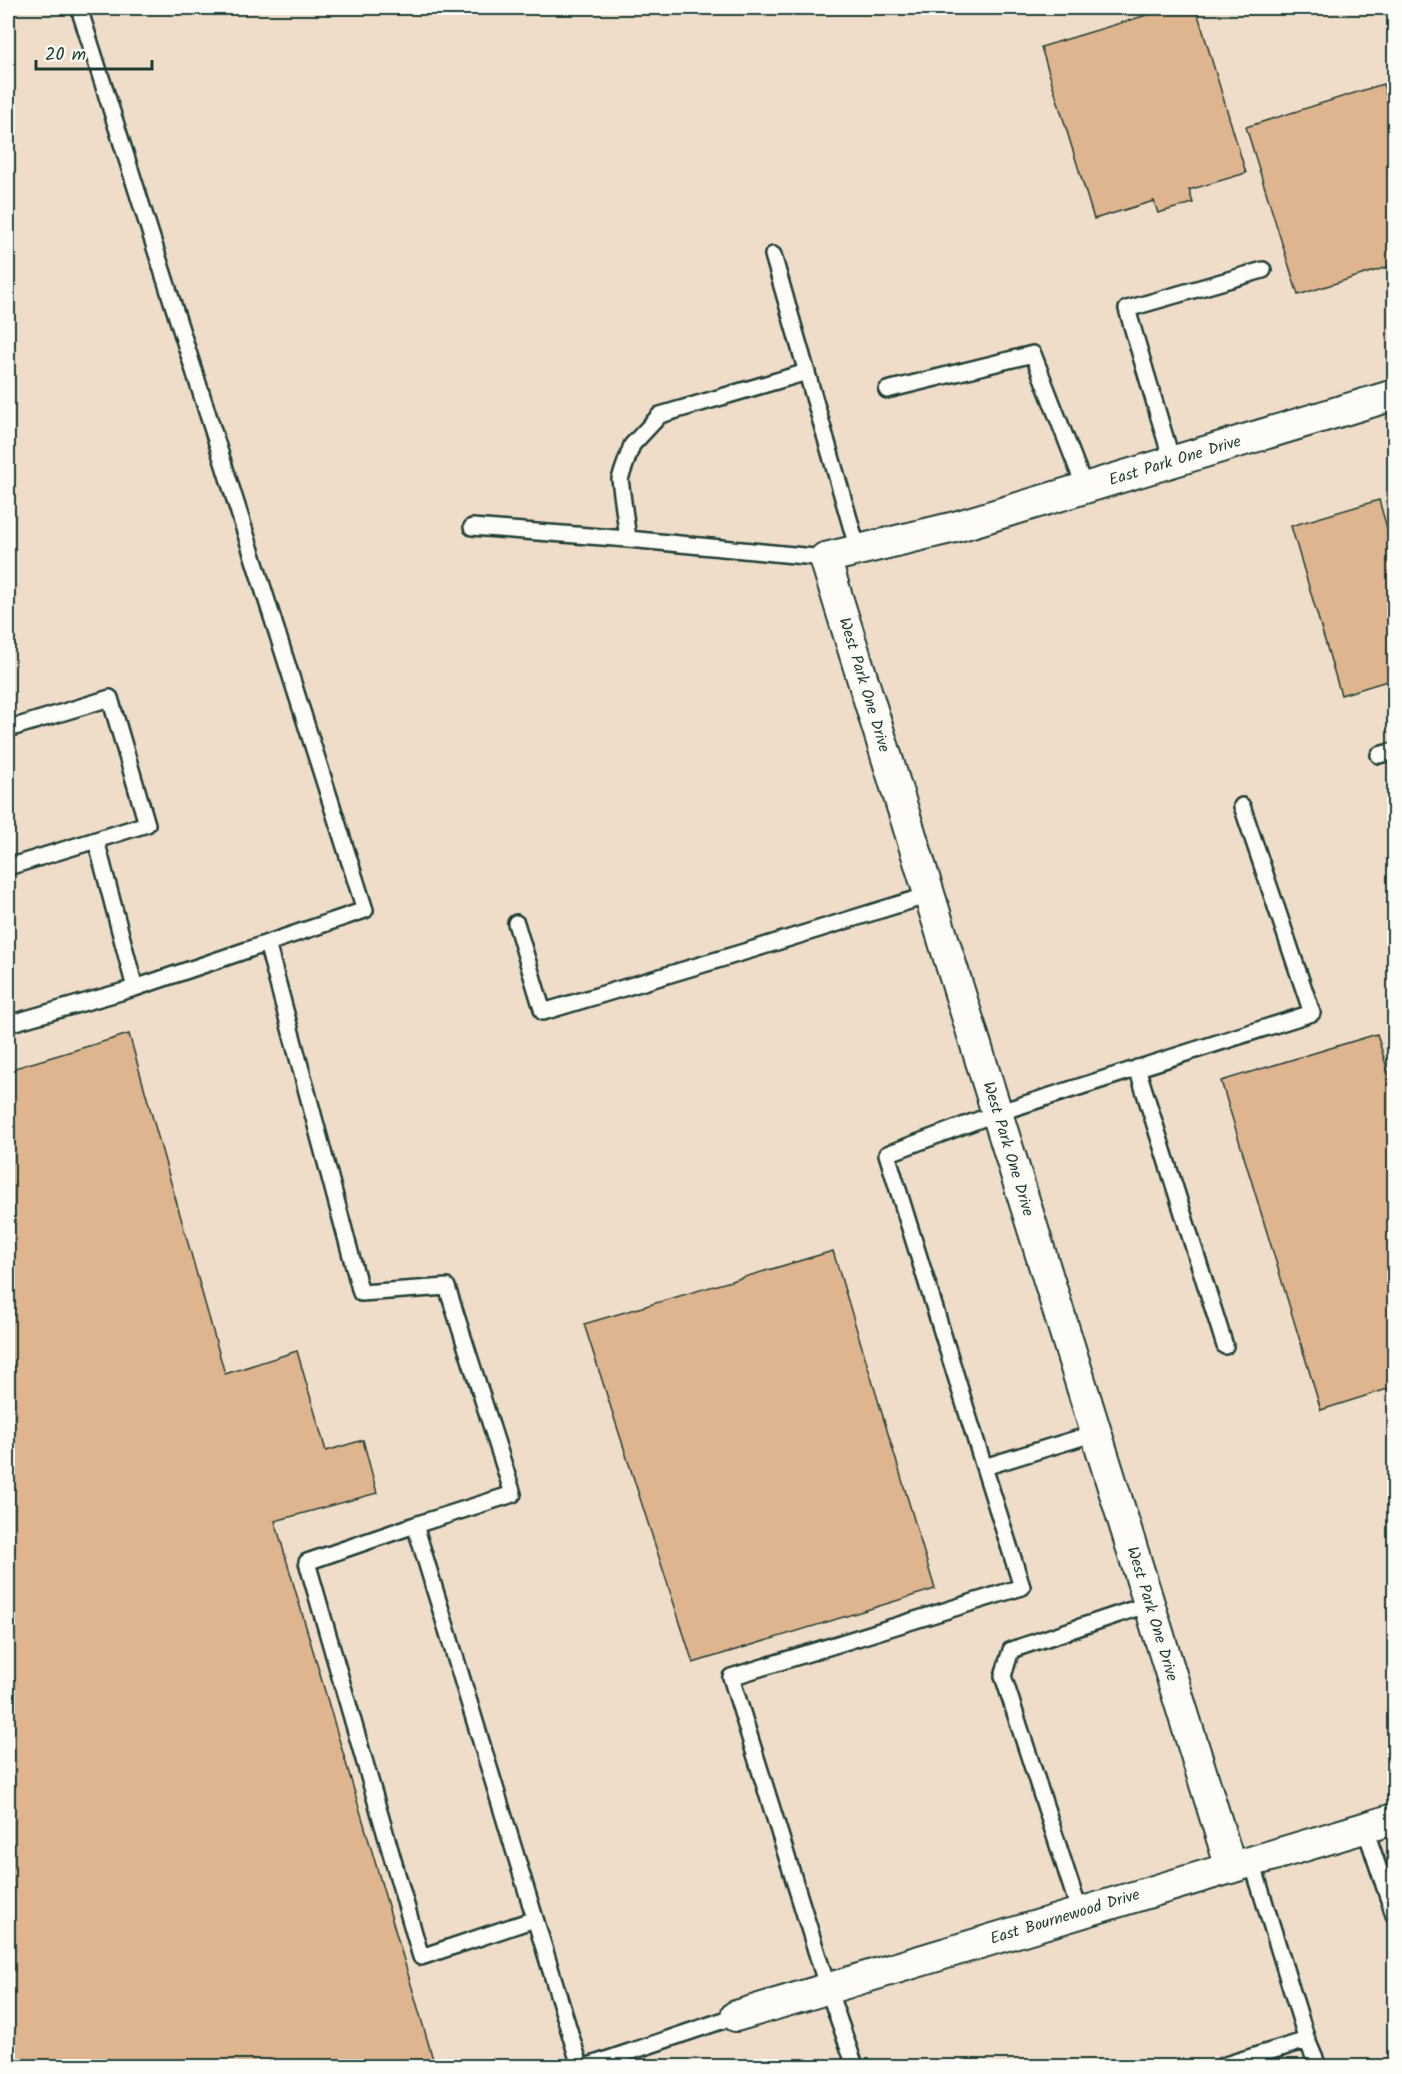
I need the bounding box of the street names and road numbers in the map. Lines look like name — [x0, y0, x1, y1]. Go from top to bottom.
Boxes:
street label: East Park One Drive — [1106, 429, 1244, 493]
street label: West Park One Drive — [832, 614, 896, 756]
street label: West Park One Drive — [976, 1078, 1040, 1220]
street label: West Park One Drive — [1120, 1543, 1184, 1685]
street label: East Bournewood Drive — [987, 1882, 1143, 1952]

